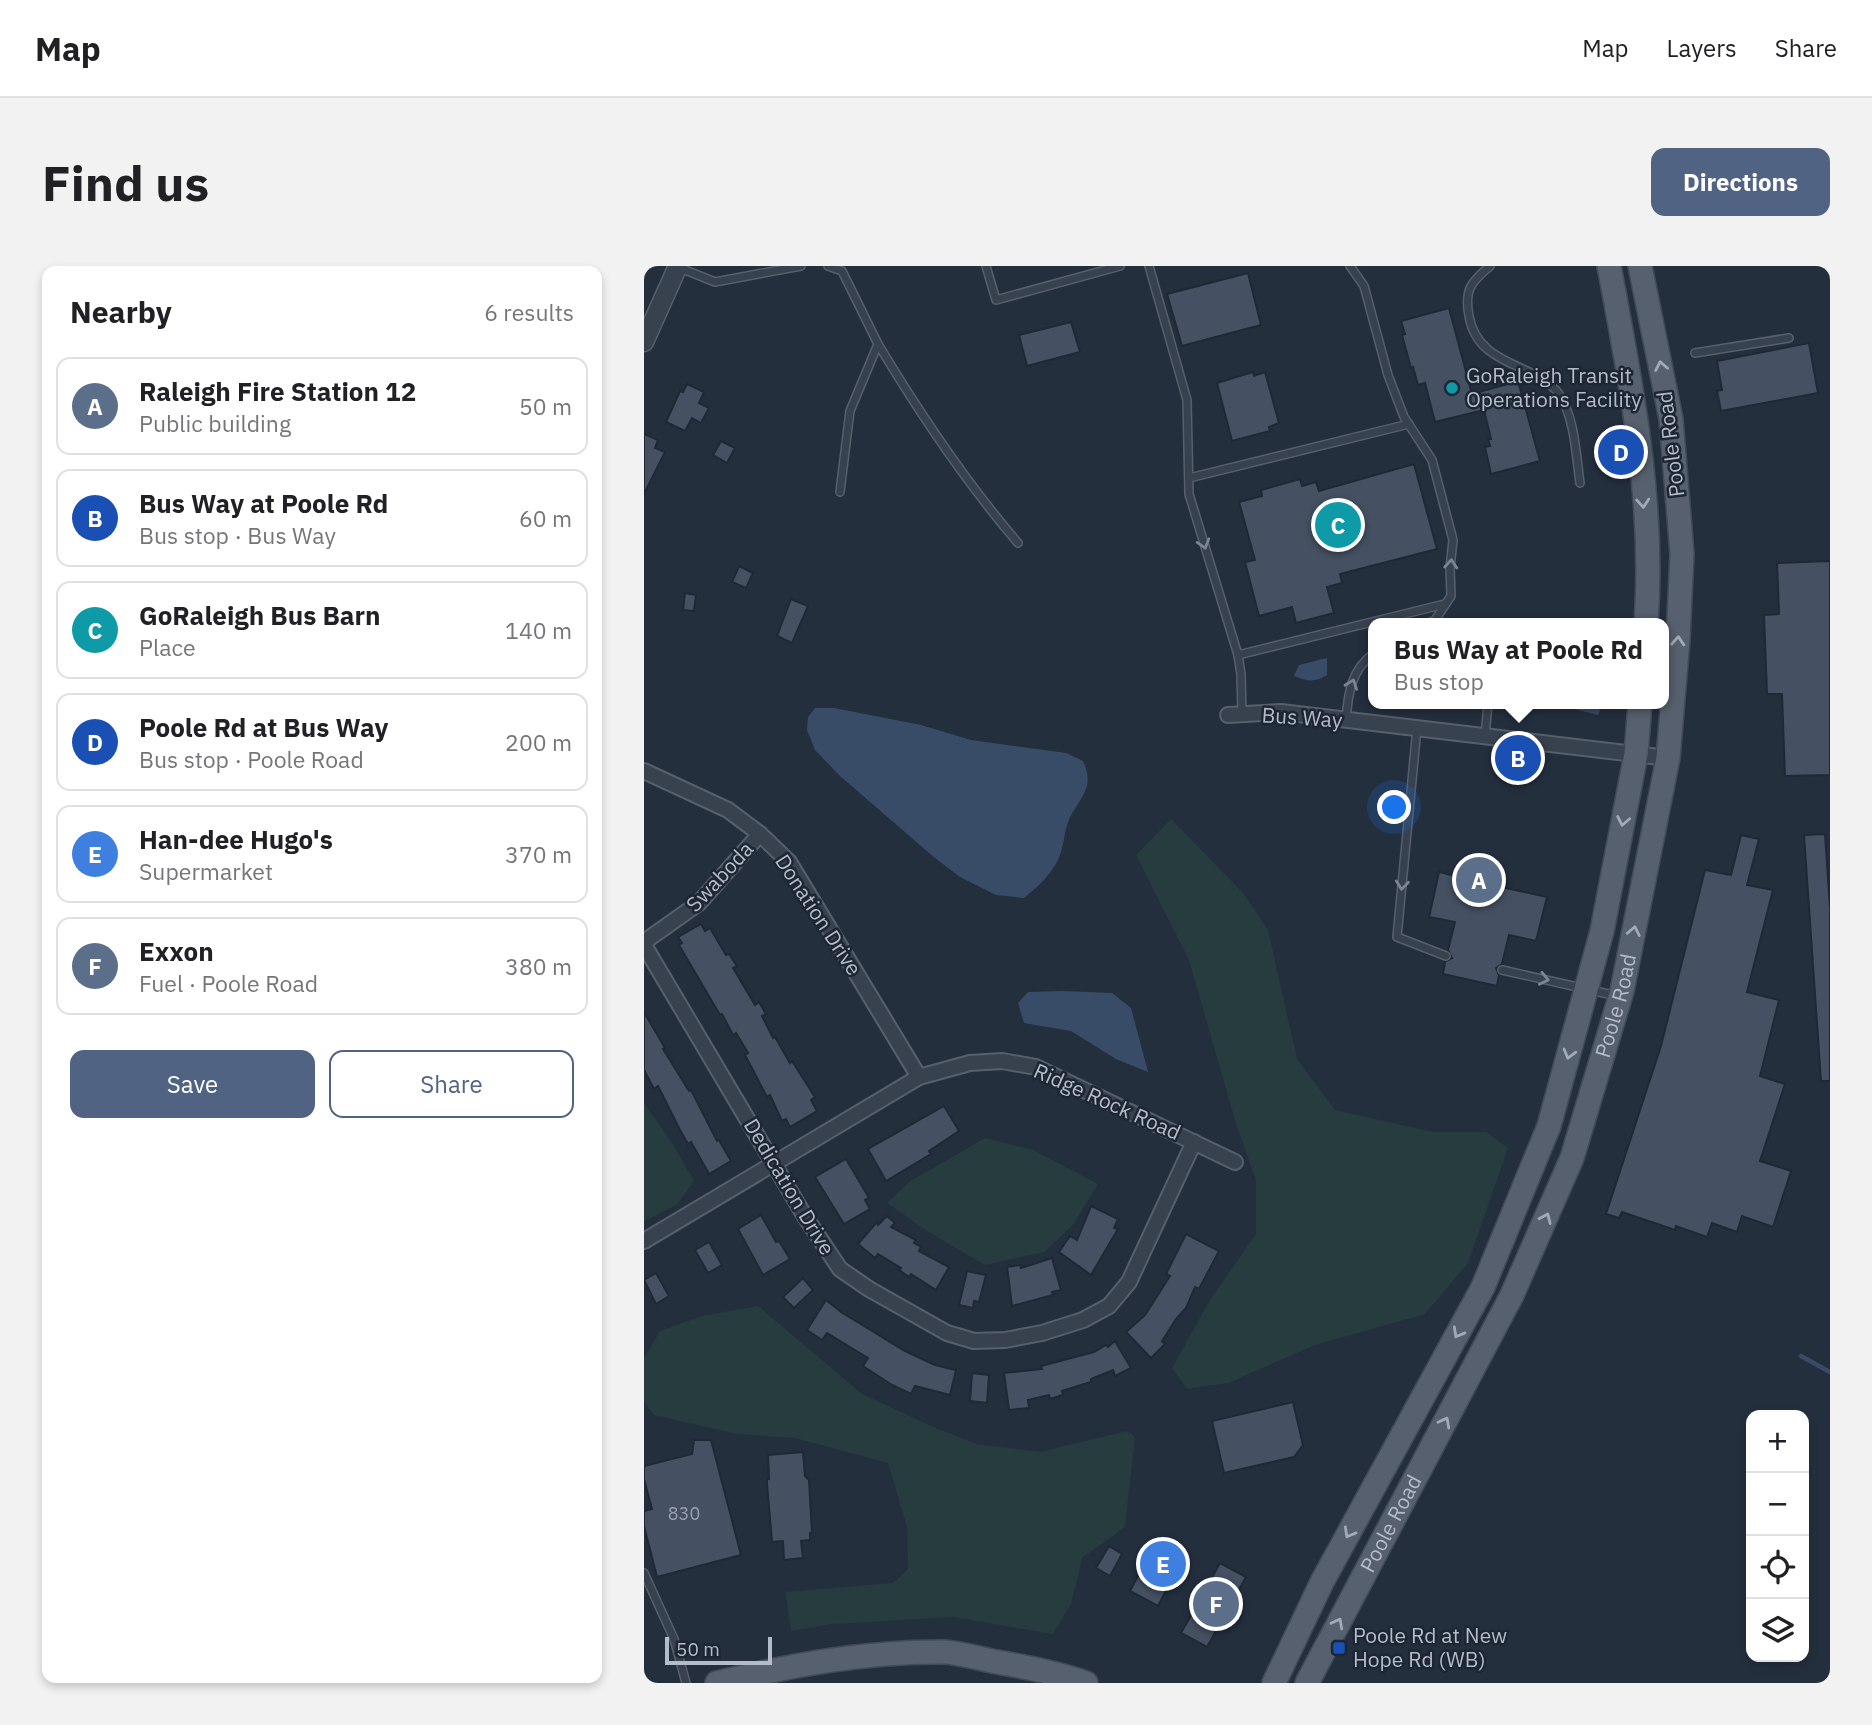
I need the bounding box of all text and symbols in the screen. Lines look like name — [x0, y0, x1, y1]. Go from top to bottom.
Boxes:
text: Map — [35, 27, 101, 70]
text: Map — [1582, 32, 1629, 64]
text: Layers — [1667, 32, 1737, 64]
text: Share — [1775, 32, 1837, 64]
button: Directions — [1651, 148, 1830, 216]
text: Find us — [42, 151, 209, 214]
text: Nearby — [70, 292, 172, 331]
text: 6 results — [484, 297, 574, 327]
one-way arrow — [1654, 360, 1669, 372]
place label: GoRaleigh Transit Operations Facility — [1466, 361, 1642, 413]
text: Raleigh Fire Station 12 — [139, 374, 416, 408]
marker: GoRaleigh Transit Operations Facility — [1444, 380, 1460, 396]
street label: Poole Road — [1650, 390, 1690, 499]
text: A — [87, 391, 103, 421]
text: 50 m — [519, 391, 572, 421]
text: Public building — [139, 408, 291, 438]
pin: D — [1598, 426, 1644, 478]
text: Bus Way at Poole Rd — [139, 486, 388, 520]
one-way arrow — [1636, 498, 1651, 509]
pin: C — [1315, 499, 1361, 551]
text: B — [87, 503, 103, 533]
text: 60 m — [519, 503, 572, 533]
text: Bus stop · Bus Way — [139, 520, 336, 550]
one-way arrow — [1196, 537, 1211, 549]
one-way arrow — [1443, 558, 1458, 569]
text: GoRaleigh Bus Barn — [139, 598, 381, 632]
text: C — [88, 615, 102, 645]
text: 140 m — [505, 615, 572, 645]
popup — [1368, 618, 1669, 709]
text: Place — [139, 632, 196, 662]
text: Bus Way at Poole Rd — [1394, 632, 1643, 666]
one-way arrow — [1670, 635, 1685, 646]
text: Bus stop — [1394, 666, 1484, 696]
one-way arrow — [1344, 678, 1358, 690]
street label: Bus Way — [1261, 700, 1344, 734]
text: Poole Rd at Bus Way — [139, 710, 388, 744]
text: D — [87, 727, 103, 757]
text: 200 m — [505, 727, 572, 757]
pin: B — [1495, 732, 1541, 784]
text: Bus stop · Poole Road — [139, 744, 364, 774]
your location — [1377, 790, 1411, 824]
one-way arrow — [1616, 815, 1631, 827]
text: Han-dee Hugo's — [139, 822, 333, 856]
street label: Swaboda — [679, 835, 759, 918]
text: E — [88, 839, 102, 869]
text: 370 m — [505, 839, 572, 869]
street label: Donation Drive — [769, 849, 868, 980]
pin: A — [1456, 854, 1502, 906]
text: Supermarket — [139, 856, 273, 886]
one-way arrow — [1395, 879, 1410, 891]
one-way arrow — [1626, 925, 1641, 937]
text: Exxon — [139, 934, 214, 968]
text: F — [88, 951, 102, 981]
text: 380 m — [505, 951, 572, 981]
street label: Poole Road — [1588, 951, 1642, 1061]
text: Fuel · Poole Road — [139, 968, 318, 998]
one-way arrow — [1538, 971, 1550, 986]
one-way arrow — [1563, 1048, 1577, 1060]
button: Save — [70, 1050, 315, 1118]
button: Share — [329, 1050, 574, 1118]
street label: Ridge Rock Road — [1030, 1056, 1185, 1146]
street label: Dedication Drive — [738, 1113, 842, 1260]
one-way arrow — [1537, 1213, 1551, 1225]
one-way arrow — [1453, 1326, 1466, 1338]
map controls — [1746, 1410, 1809, 1662]
button: + — [1746, 1410, 1809, 1473]
one-way arrow — [1437, 1416, 1450, 1429]
street label: Poole Road — [1353, 1470, 1427, 1577]
button: − — [1746, 1473, 1809, 1536]
house number: 830 — [668, 1502, 700, 1525]
one-way arrow — [1344, 1525, 1357, 1538]
button: locate — [1746, 1536, 1809, 1599]
pin: E — [1140, 1538, 1186, 1590]
pin: F — [1193, 1578, 1239, 1630]
button: layers — [1746, 1599, 1809, 1662]
one-way arrow — [1330, 1617, 1344, 1630]
place label: Poole Rd at New Hope Rd (WB) — [1353, 1621, 1507, 1673]
scale bar — [665, 1634, 772, 1666]
text: 50 m — [676, 1637, 720, 1661]
marker: Poole Rd at New Hope Rd (WB) — [1331, 1640, 1347, 1656]

